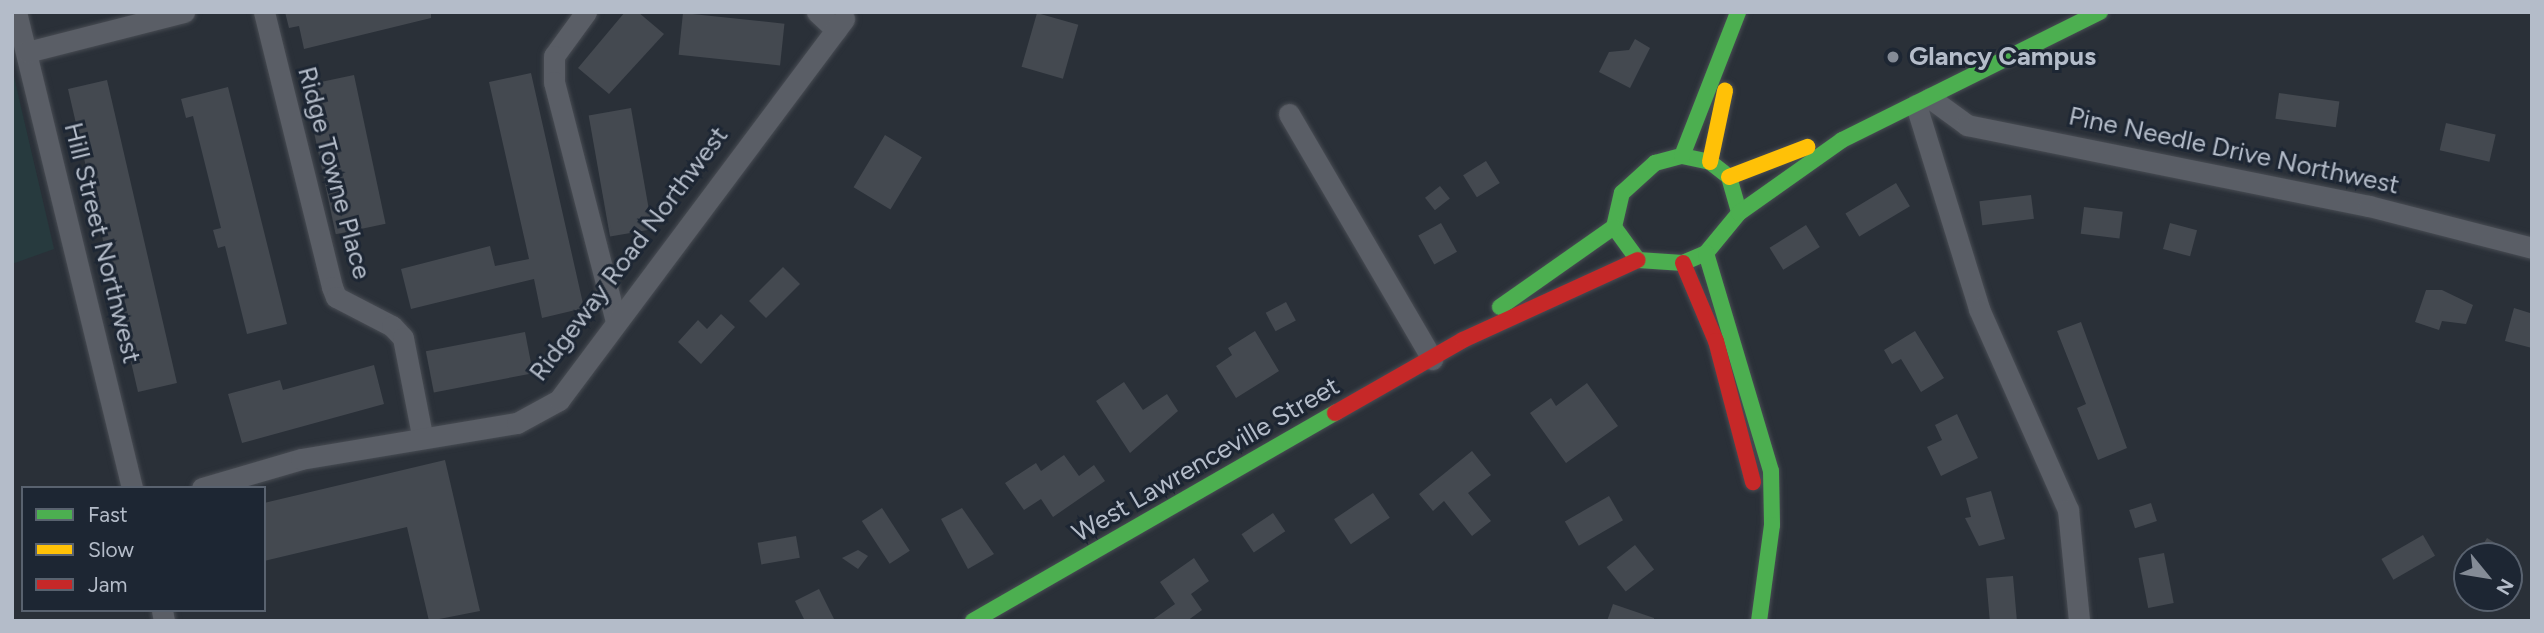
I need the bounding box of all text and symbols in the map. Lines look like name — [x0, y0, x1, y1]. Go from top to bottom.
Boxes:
place label: Glancy Campus — [1909, 41, 2096, 73]
marker: Glancy Campus — [1883, 47, 1903, 67]
street label: Ridge Towne Place — [291, 63, 377, 283]
street label: Pine Needle Drive Northwest — [2066, 101, 2402, 201]
street label: Hill Street Northwest — [57, 119, 147, 367]
street label: Ridgeway Road Northwest — [523, 121, 735, 387]
street label: West Lawrenceville Street — [1067, 371, 1345, 549]
legend — [21, 486, 266, 612]
text: Fast — [88, 502, 128, 527]
text: Slow — [88, 537, 134, 562]
north arrow — [2453, 542, 2523, 612]
text: Jam — [88, 572, 127, 597]
text: N — [2491, 575, 2519, 599]

